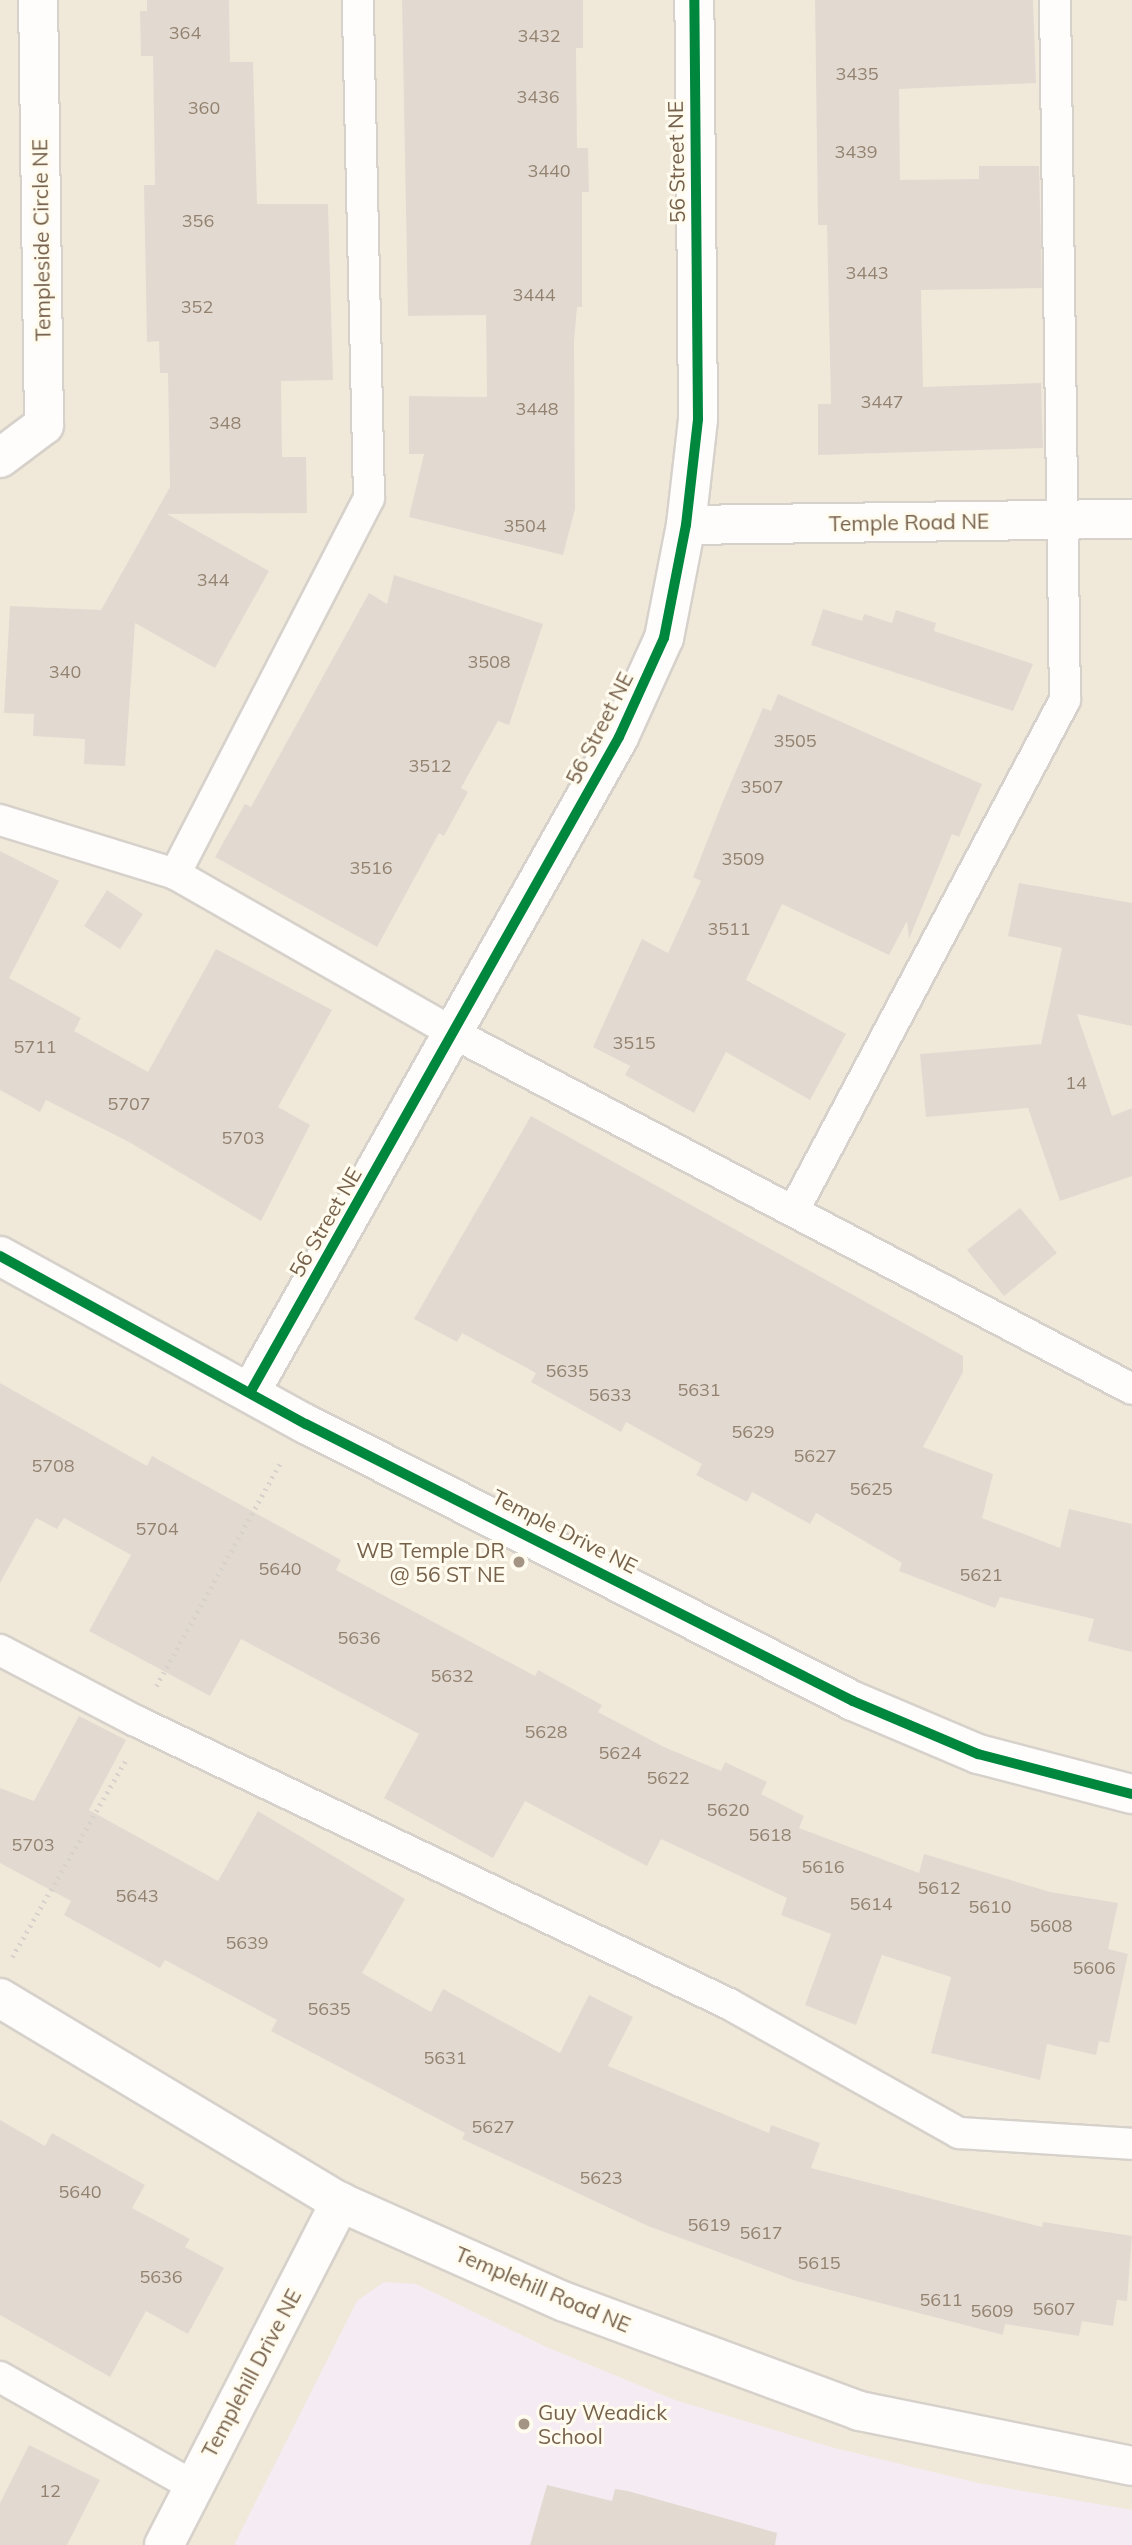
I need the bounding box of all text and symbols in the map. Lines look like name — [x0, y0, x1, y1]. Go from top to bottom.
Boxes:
house number: 364 — [169, 22, 201, 44]
house number: 3432 — [517, 25, 561, 47]
house number: 3435 — [835, 63, 879, 85]
house number: 3436 — [516, 86, 560, 108]
house number: 360 — [188, 97, 220, 119]
street label: 56 Street NE — [662, 101, 690, 223]
street label: Templeside Circle NE — [27, 139, 55, 341]
house number: 3439 — [834, 141, 878, 163]
house number: 3440 — [527, 160, 571, 182]
house number: 356 — [182, 210, 214, 232]
house number: 3443 — [845, 262, 889, 284]
house number: 3444 — [512, 284, 556, 306]
house number: 352 — [181, 296, 213, 318]
house number: 3447 — [860, 391, 904, 413]
house number: 3448 — [515, 398, 559, 420]
house number: 348 — [209, 412, 241, 434]
street label: Temple Road NE — [829, 508, 989, 536]
house number: 3504 — [503, 515, 547, 537]
house number: 344 — [197, 569, 229, 591]
house number: 3508 — [467, 651, 511, 673]
house number: 340 — [49, 661, 81, 683]
street label: 56 Street NE — [560, 668, 638, 788]
house number: 3505 — [773, 730, 817, 752]
house number: 3512 — [408, 755, 452, 777]
house number: 3507 — [740, 776, 784, 798]
house number: 3509 — [721, 848, 765, 870]
house number: 3516 — [349, 857, 393, 879]
house number: 3511 — [707, 918, 751, 940]
house number: 3515 — [612, 1032, 656, 1054]
house number: 5711 — [13, 1036, 57, 1058]
house number: 14 — [1065, 1072, 1087, 1094]
house number: 5707 — [107, 1093, 151, 1115]
house number: 5703 — [221, 1127, 265, 1149]
street label: 56 Street NE — [284, 1163, 366, 1281]
house number: 5635 — [545, 1360, 589, 1382]
house number: 5631 — [677, 1379, 721, 1401]
house number: 5633 — [588, 1384, 632, 1406]
house number: 5629 — [731, 1421, 775, 1443]
house number: 5627 — [793, 1445, 837, 1467]
house number: 5708 — [31, 1455, 75, 1477]
house number: 5625 — [849, 1478, 893, 1500]
street label: Temple Drive NE — [488, 1484, 642, 1578]
house number: 5704 — [135, 1518, 179, 1540]
place label: WB Temple DR @ 56 ST NE — [356, 1537, 505, 1587]
marker: WB Temple DR @ 56 ST NE — [511, 1554, 527, 1570]
house number: 5640 — [258, 1558, 302, 1580]
house number: 5621 — [959, 1564, 1003, 1586]
house number: 5636 — [337, 1627, 381, 1649]
house number: 5632 — [430, 1665, 474, 1687]
house number: 5628 — [524, 1721, 568, 1743]
house number: 5624 — [598, 1742, 642, 1764]
house number: 5622 — [646, 1767, 690, 1789]
house number: 5620 — [706, 1799, 750, 1821]
house number: 5618 — [748, 1824, 792, 1846]
house number: 5703 — [11, 1834, 55, 1856]
house number: 5616 — [801, 1856, 845, 1878]
house number: 5612 — [917, 1877, 961, 1899]
house number: 5643 — [115, 1885, 159, 1907]
house number: 5614 — [849, 1893, 893, 1915]
house number: 5610 — [968, 1896, 1012, 1918]
house number: 5608 — [1029, 1915, 1073, 1937]
house number: 5639 — [225, 1932, 269, 1954]
house number: 5606 — [1072, 1957, 1116, 1979]
house number: 5635 — [307, 1998, 351, 2020]
house number: 5631 — [423, 2047, 467, 2069]
house number: 5627 — [471, 2116, 515, 2138]
house number: 5623 — [579, 2167, 623, 2189]
house number: 5640 — [58, 2181, 102, 2203]
house number: 5619 — [687, 2214, 731, 2236]
house number: 5617 — [739, 2222, 783, 2244]
street label: Templehill Road NE — [452, 2241, 634, 2337]
house number: 5615 — [797, 2252, 841, 2274]
house number: 5636 — [139, 2266, 183, 2288]
street label: Templehill Drive NE — [196, 2285, 306, 2461]
house number: 5611 — [919, 2289, 963, 2311]
house number: 5607 — [1032, 2298, 1076, 2320]
house number: 5609 — [970, 2300, 1014, 2322]
place label: Guy Weadick School — [538, 2399, 667, 2449]
marker: Guy Weadick School — [516, 2416, 532, 2432]
house number: 12 — [39, 2480, 61, 2502]

